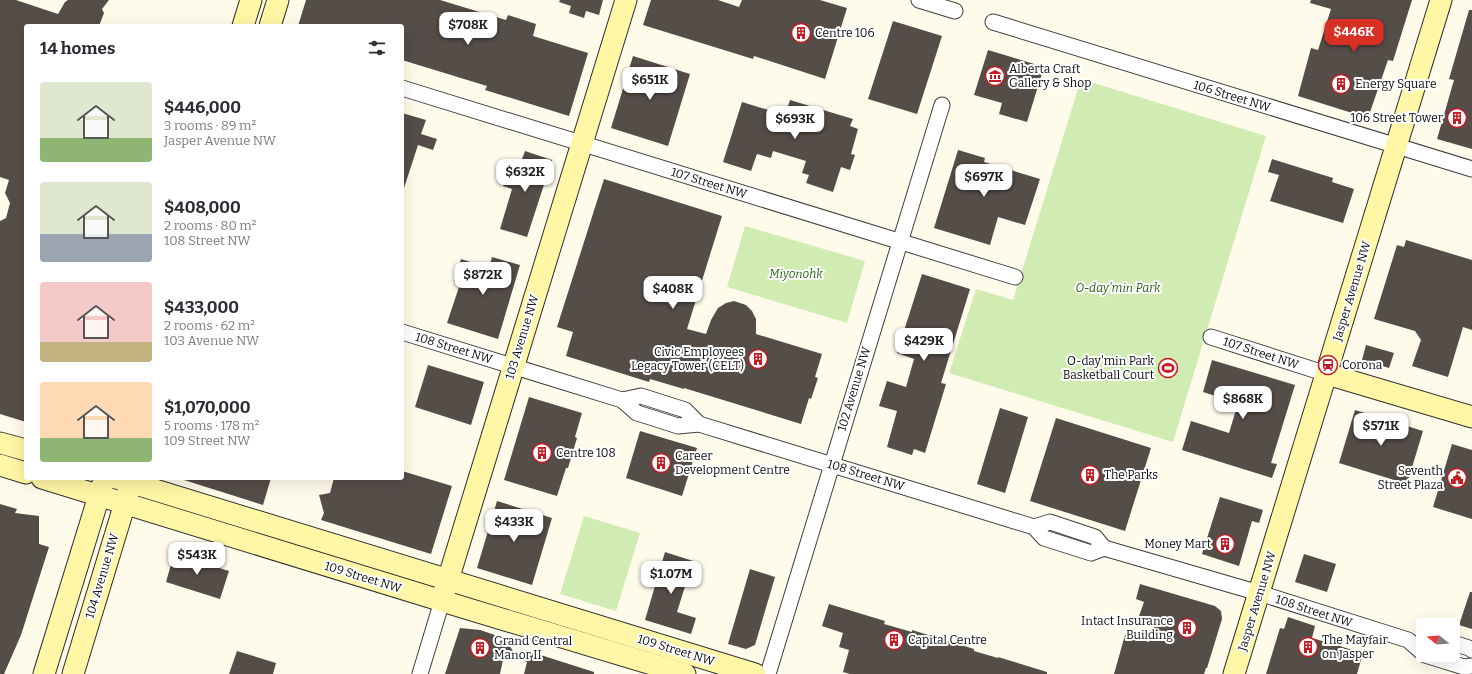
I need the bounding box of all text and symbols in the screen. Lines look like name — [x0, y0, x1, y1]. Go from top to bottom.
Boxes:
pin: $708K — [440, 12, 496, 46]
text: $708K — [448, 17, 488, 32]
pin: $446K — [1326, 19, 1382, 53]
building icon: Centre 106 — [790, 22, 812, 44]
text: $446K — [1334, 24, 1374, 39]
place label: Centre 106 — [815, 26, 875, 40]
icon: filters — [366, 37, 388, 59]
text: 14 homes — [40, 38, 115, 59]
place label: Alberta Craft Gallery & Shop — [1009, 62, 1091, 90]
museum icon: Alberta Craft Gallery & Shop — [984, 65, 1006, 87]
pin: $651K — [622, 67, 678, 101]
text: $651K — [631, 72, 669, 87]
building icon: Energy Square — [1330, 73, 1352, 95]
place label: Energy Square — [1355, 77, 1436, 91]
street label: 106 Street NW — [1192, 78, 1273, 115]
text: $446,000 — [164, 97, 241, 118]
icon: home — [72, 98, 120, 146]
pin: $693K — [767, 106, 823, 140]
building icon: 106 Street Tower — [1446, 107, 1468, 129]
text: $693K — [775, 111, 815, 126]
place label: 106 Street Tower — [1350, 111, 1444, 125]
text: 3 rooms · 89 m² — [164, 118, 256, 133]
text: Jasper Avenue NW — [164, 133, 276, 148]
pin: $632K — [497, 159, 553, 193]
text: $632K — [505, 164, 545, 179]
pin: $697K — [956, 164, 1012, 198]
street label: 107 Street NW — [669, 165, 749, 201]
text: $697K — [964, 169, 1004, 184]
text: $408,000 — [164, 197, 241, 218]
icon: home — [72, 198, 120, 246]
text: 2 rooms · 80 m² — [164, 218, 256, 233]
text: 108 Street NW — [164, 233, 251, 248]
street label: Jasper Avenue NW — [1330, 239, 1374, 343]
pin: $872K — [455, 262, 511, 296]
text: $872K — [463, 267, 503, 282]
park label: Miyonohk — [769, 267, 823, 281]
pin: $408K — [645, 276, 701, 310]
text: $408K — [653, 281, 693, 296]
park label: O-day'min Park — [1076, 281, 1161, 295]
street label: 103 Avenue NW — [502, 292, 542, 381]
text: $433,000 — [164, 297, 239, 318]
icon: home — [72, 298, 120, 346]
text: 2 rooms · 62 m² — [164, 318, 255, 333]
pin: $429K — [896, 328, 952, 362]
street label: 108 Street NW — [414, 330, 495, 367]
text: 103 Avenue NW — [164, 333, 259, 348]
text: $429K — [904, 333, 944, 348]
street label: 107 Street NW — [1221, 334, 1301, 372]
street label: 102 Avenue NW — [835, 344, 874, 433]
place label: Civic Employees Legacy Tower (CELT) — [631, 345, 744, 373]
building icon: Civic Employees Legacy Tower (CELT) — [747, 348, 769, 370]
place label: O-day'min Park Basketball Court — [1063, 354, 1155, 382]
station icon: Corona — [1317, 354, 1339, 376]
sports icon: O-day'min Park Basketball Court — [1157, 357, 1179, 379]
place label: Corona — [1342, 358, 1383, 372]
pin: $868K — [1215, 386, 1271, 420]
text: $868K — [1223, 391, 1263, 406]
text: $1,070,000 — [164, 397, 251, 418]
icon: home — [72, 398, 120, 446]
pin: $571K — [1353, 413, 1409, 447]
text: 5 rooms · 178 m² — [164, 418, 259, 433]
text: $571K — [1363, 418, 1399, 433]
text: 109 Street NW — [164, 433, 250, 448]
building icon: Centre 108 — [531, 442, 553, 464]
place label: Centre 108 — [556, 446, 616, 460]
place label: Career Development Centre — [675, 449, 790, 477]
building icon: Career Development Centre — [650, 452, 672, 474]
street label: 108 Street NW — [826, 457, 907, 494]
building icon: The Parks — [1079, 464, 1101, 486]
place label: Seventh Street Plaza — [1378, 464, 1444, 492]
public building icon: Seventh Street Plaza — [1446, 467, 1468, 489]
place label: The Parks — [1104, 468, 1158, 482]
pin: $433K — [486, 509, 542, 543]
text: $433K — [494, 514, 534, 529]
street label: 104 Avenue NW — [82, 531, 122, 620]
building icon: Money Mart — [1214, 533, 1236, 555]
place label: Money Mart — [1144, 537, 1212, 551]
pin: $543K — [169, 542, 225, 576]
text: $543K — [177, 547, 217, 562]
street label: Jasper Avenue NW — [1235, 549, 1279, 653]
street label: 109 Street NW — [323, 559, 404, 596]
pin: $1.07M — [638, 561, 704, 595]
text: $1.07M — [650, 566, 692, 581]
street label: 108 Street NW — [1274, 592, 1355, 630]
place label: Intact Insurance Building — [1081, 614, 1173, 642]
building icon: Intact Insurance Building — [1176, 617, 1198, 639]
north arrow — [1416, 618, 1460, 662]
map controls — [1416, 618, 1460, 662]
building icon: Capital Centre — [883, 629, 905, 651]
street label: 109 Street NW — [636, 632, 717, 669]
place label: Capital Centre — [908, 633, 987, 647]
place label: The Mayfair on Jasper — [1322, 633, 1389, 661]
place label: Grand Central Manor II — [494, 634, 573, 662]
building icon: The Mayfair on Jasper — [1297, 636, 1319, 658]
building icon: Grand Central Manor II — [469, 637, 491, 659]

